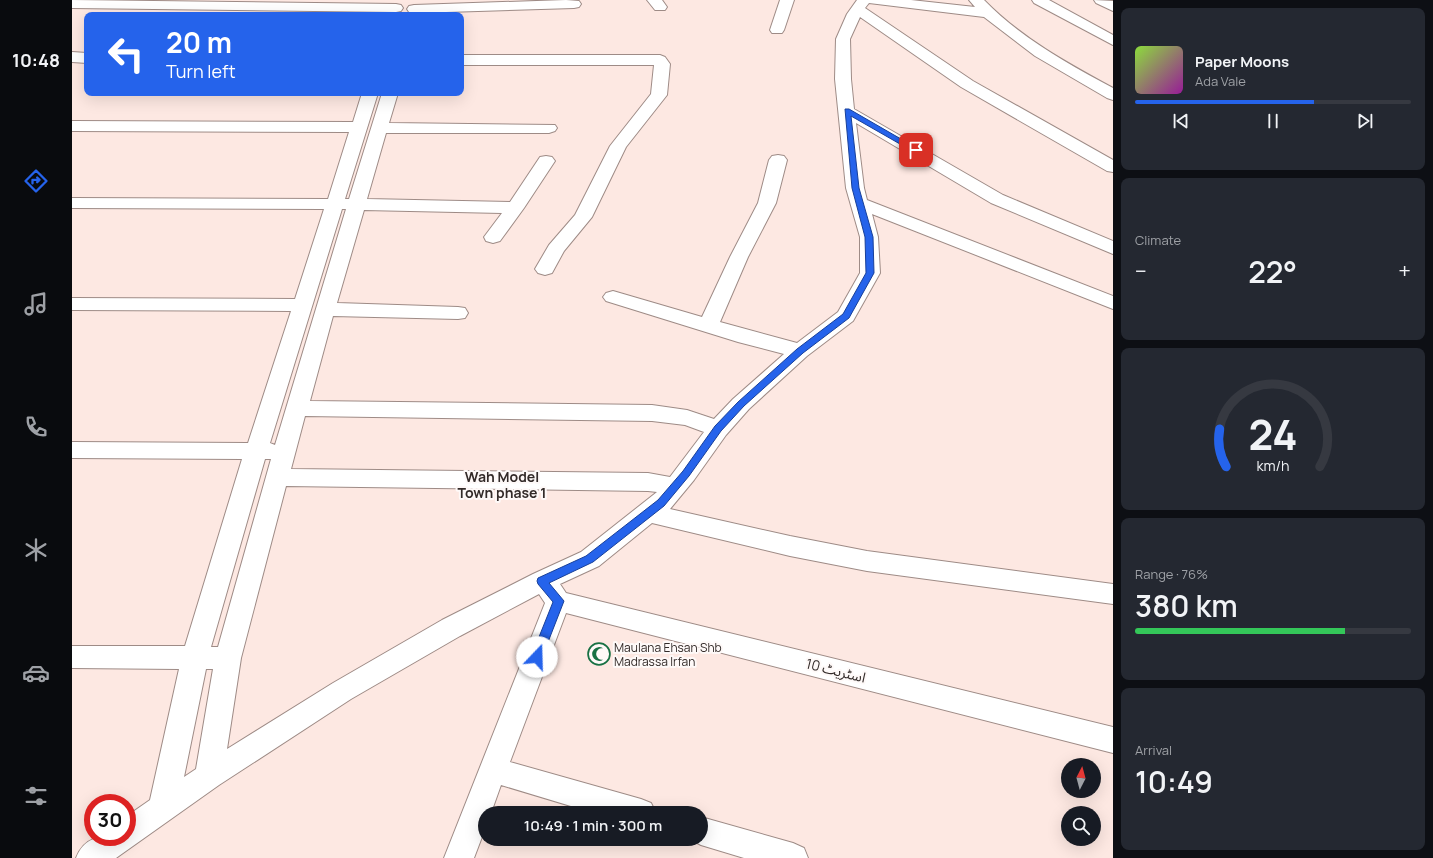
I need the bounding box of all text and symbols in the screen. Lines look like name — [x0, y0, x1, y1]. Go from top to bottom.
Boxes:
text: 20 m — [166, 23, 232, 61]
icon: left — [100, 28, 152, 80]
text: 10:48 — [12, 48, 60, 72]
text: Paper Moons — [1195, 51, 1289, 72]
text: Turn left — [166, 59, 236, 83]
text: Ada Vale — [1195, 72, 1246, 90]
icon: previous — [1170, 110, 1192, 132]
icon: pause — [1262, 110, 1284, 132]
icon: next — [1354, 110, 1376, 132]
pin — [899, 133, 933, 167]
icon: arrive — [905, 139, 927, 161]
icon: directions — [22, 167, 50, 195]
text: Climate — [1135, 231, 1181, 249]
text: 22° — [1248, 251, 1297, 292]
text: − — [1135, 256, 1147, 286]
text: + — [1398, 256, 1411, 286]
icon: music — [22, 290, 50, 318]
text: 24 — [1248, 406, 1298, 462]
icon: phone — [22, 413, 50, 441]
text: km/h — [1256, 456, 1290, 475]
district label: Wah Model Town phase 1 — [458, 467, 546, 502]
icon: climate — [22, 536, 50, 564]
text: Range · 76% — [1135, 565, 1208, 583]
text: 380 km — [1135, 585, 1238, 626]
position arrow — [516, 636, 558, 678]
place label: Maulana Ehsan Shb Madrassa Irfan — [614, 639, 722, 670]
mosque icon: Maulana Ehsan Shb Madrassa Irfan — [586, 641, 612, 667]
street label: اسٹریٹ 10 — [804, 653, 868, 687]
icon: car — [22, 659, 50, 687]
text: Arrival — [1135, 741, 1172, 759]
north arrow — [1061, 758, 1101, 798]
map controls — [1061, 758, 1101, 846]
text: 10:49 — [1135, 761, 1213, 802]
icon: filters — [22, 782, 50, 810]
speed limit sign: 30 — [84, 794, 136, 846]
button: search — [1061, 806, 1101, 846]
text: 10:49 · 1 min · 300 m — [524, 815, 662, 836]

